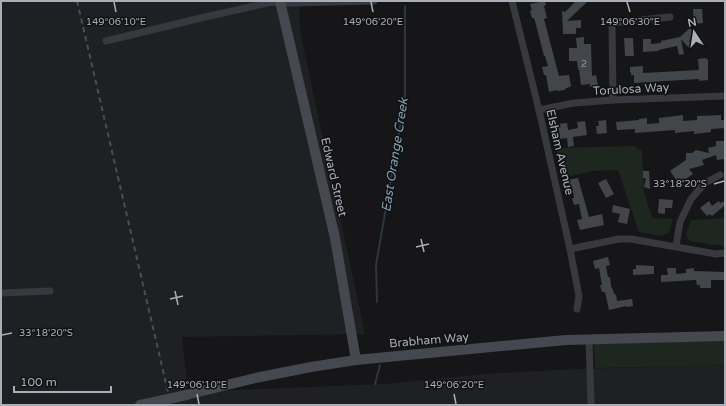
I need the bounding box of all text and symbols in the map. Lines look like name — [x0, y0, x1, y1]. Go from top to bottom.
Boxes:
north arrow — [674, 12, 714, 52]
text: N — [686, 15, 698, 30]
text: 149°06'10"E — [86, 16, 146, 28]
text: 149°06'20"E — [343, 16, 403, 28]
text: 149°06'30"E — [600, 16, 660, 28]
house number: 2 — [581, 58, 587, 70]
street label: Torulosa Way — [592, 80, 670, 98]
water label: East Orange Creek — [378, 96, 412, 213]
street label: Elsham Avenue — [543, 108, 577, 196]
street label: Edward Street — [318, 136, 350, 218]
text: 33°18'20"S — [653, 178, 707, 190]
text: 33°18'20"S — [19, 327, 73, 339]
street label: Brabham Way — [389, 329, 470, 350]
scale bar — [14, 368, 111, 394]
text: 100 m — [20, 375, 57, 389]
text: 149°06'10"E — [167, 379, 227, 391]
text: 149°06'20"E — [424, 379, 484, 391]

